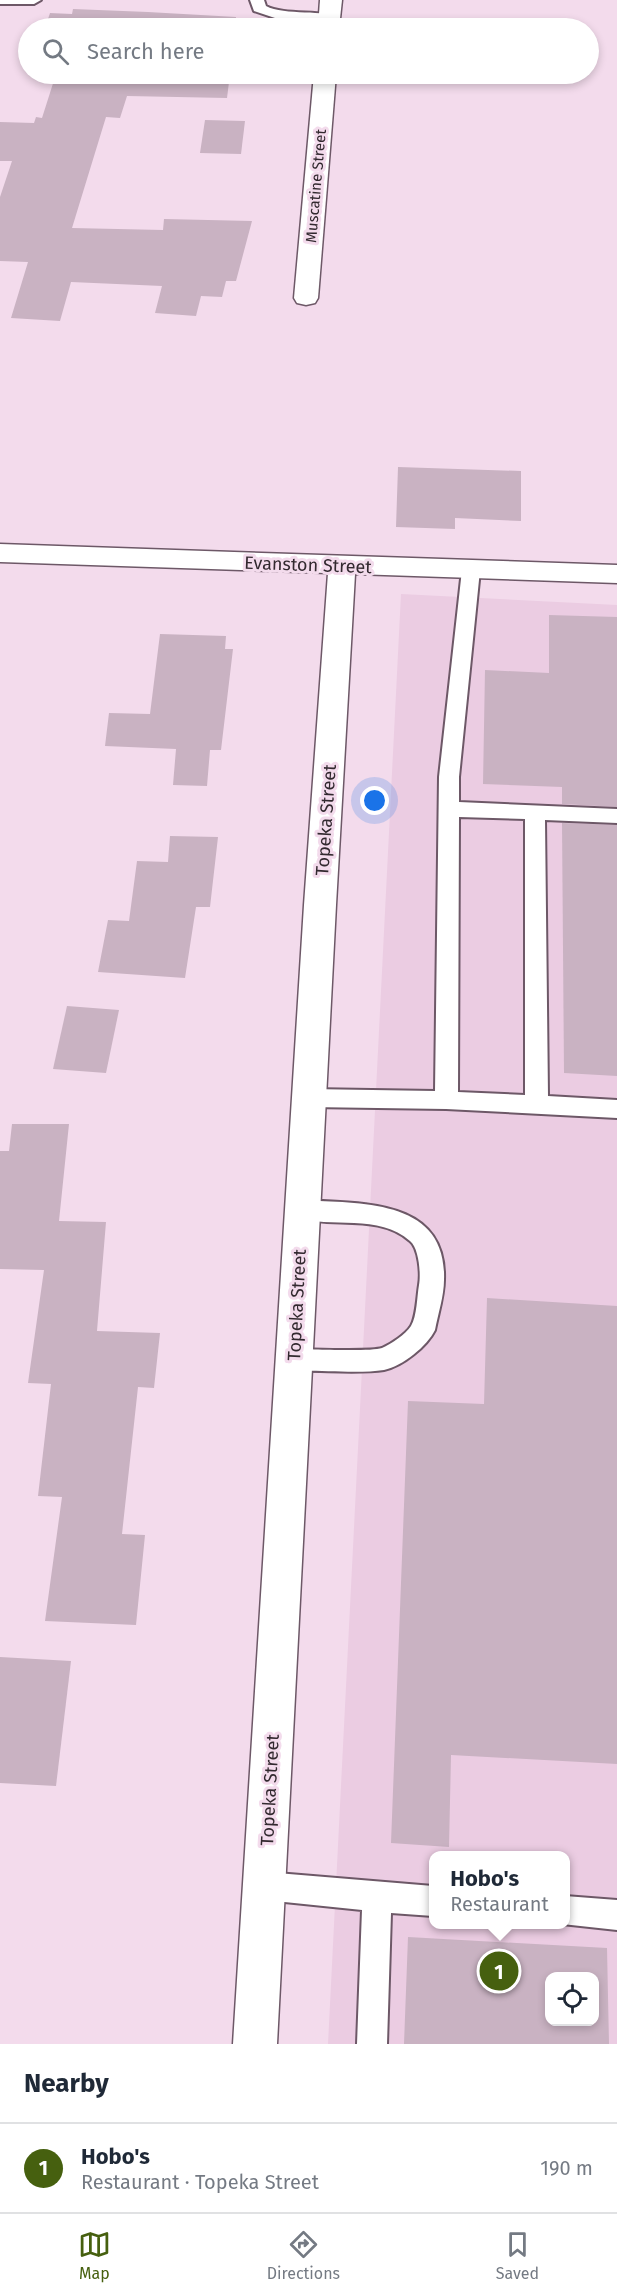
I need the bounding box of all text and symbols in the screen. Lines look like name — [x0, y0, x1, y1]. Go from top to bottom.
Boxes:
search box — [18, 18, 599, 84]
icon: search — [39, 35, 72, 68]
text: Search here — [87, 38, 205, 65]
street label: Muscatine Street — [302, 128, 330, 244]
street label: Evanston Street — [244, 552, 373, 578]
street label: Topeka Street — [311, 763, 341, 876]
your location — [360, 786, 389, 815]
street label: Topeka Street — [283, 1248, 311, 1361]
street label: Topeka Street — [256, 1733, 284, 1846]
popup — [429, 1851, 570, 1929]
text: Hobo's — [450, 1865, 519, 1892]
text: Restaurant — [450, 1892, 549, 1916]
pin: 1 — [480, 1948, 518, 1994]
map controls — [545, 1972, 599, 2026]
button: locate — [545, 1972, 599, 2026]
text: Nearby — [24, 2068, 109, 2099]
text: Hobo's — [81, 2143, 150, 2170]
text: 1 — [39, 2156, 48, 2180]
text: 190 m — [540, 2156, 593, 2180]
text: Restaurant · Topeka Street — [81, 2170, 319, 2194]
tab: Map — [78, 2228, 111, 2283]
tab: Directions — [267, 2228, 340, 2283]
tab: Saved — [496, 2228, 539, 2283]

